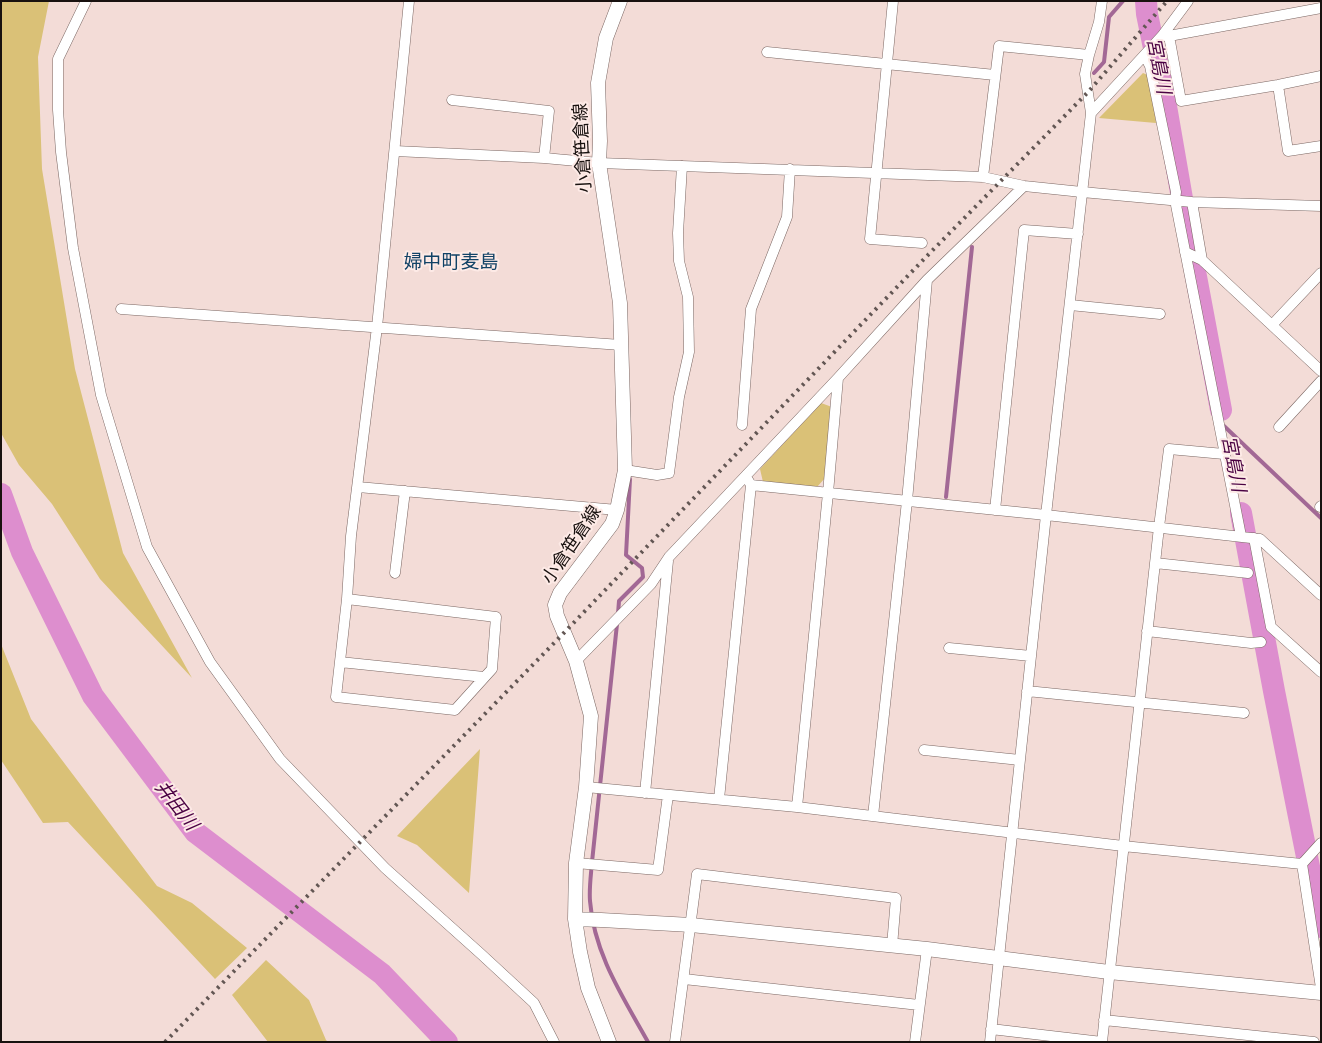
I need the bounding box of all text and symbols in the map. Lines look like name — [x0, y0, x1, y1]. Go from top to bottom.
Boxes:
water label: 宮島川 — [1141, 36, 1175, 96]
street label: 小倉笹倉線 — [570, 102, 596, 194]
district label: 婦中町麦島 — [404, 252, 498, 274]
water label: 宮島川 — [1216, 434, 1250, 494]
street label: 小倉笹倉線 — [538, 502, 606, 588]
water label: 井田川 — [149, 777, 203, 835]

